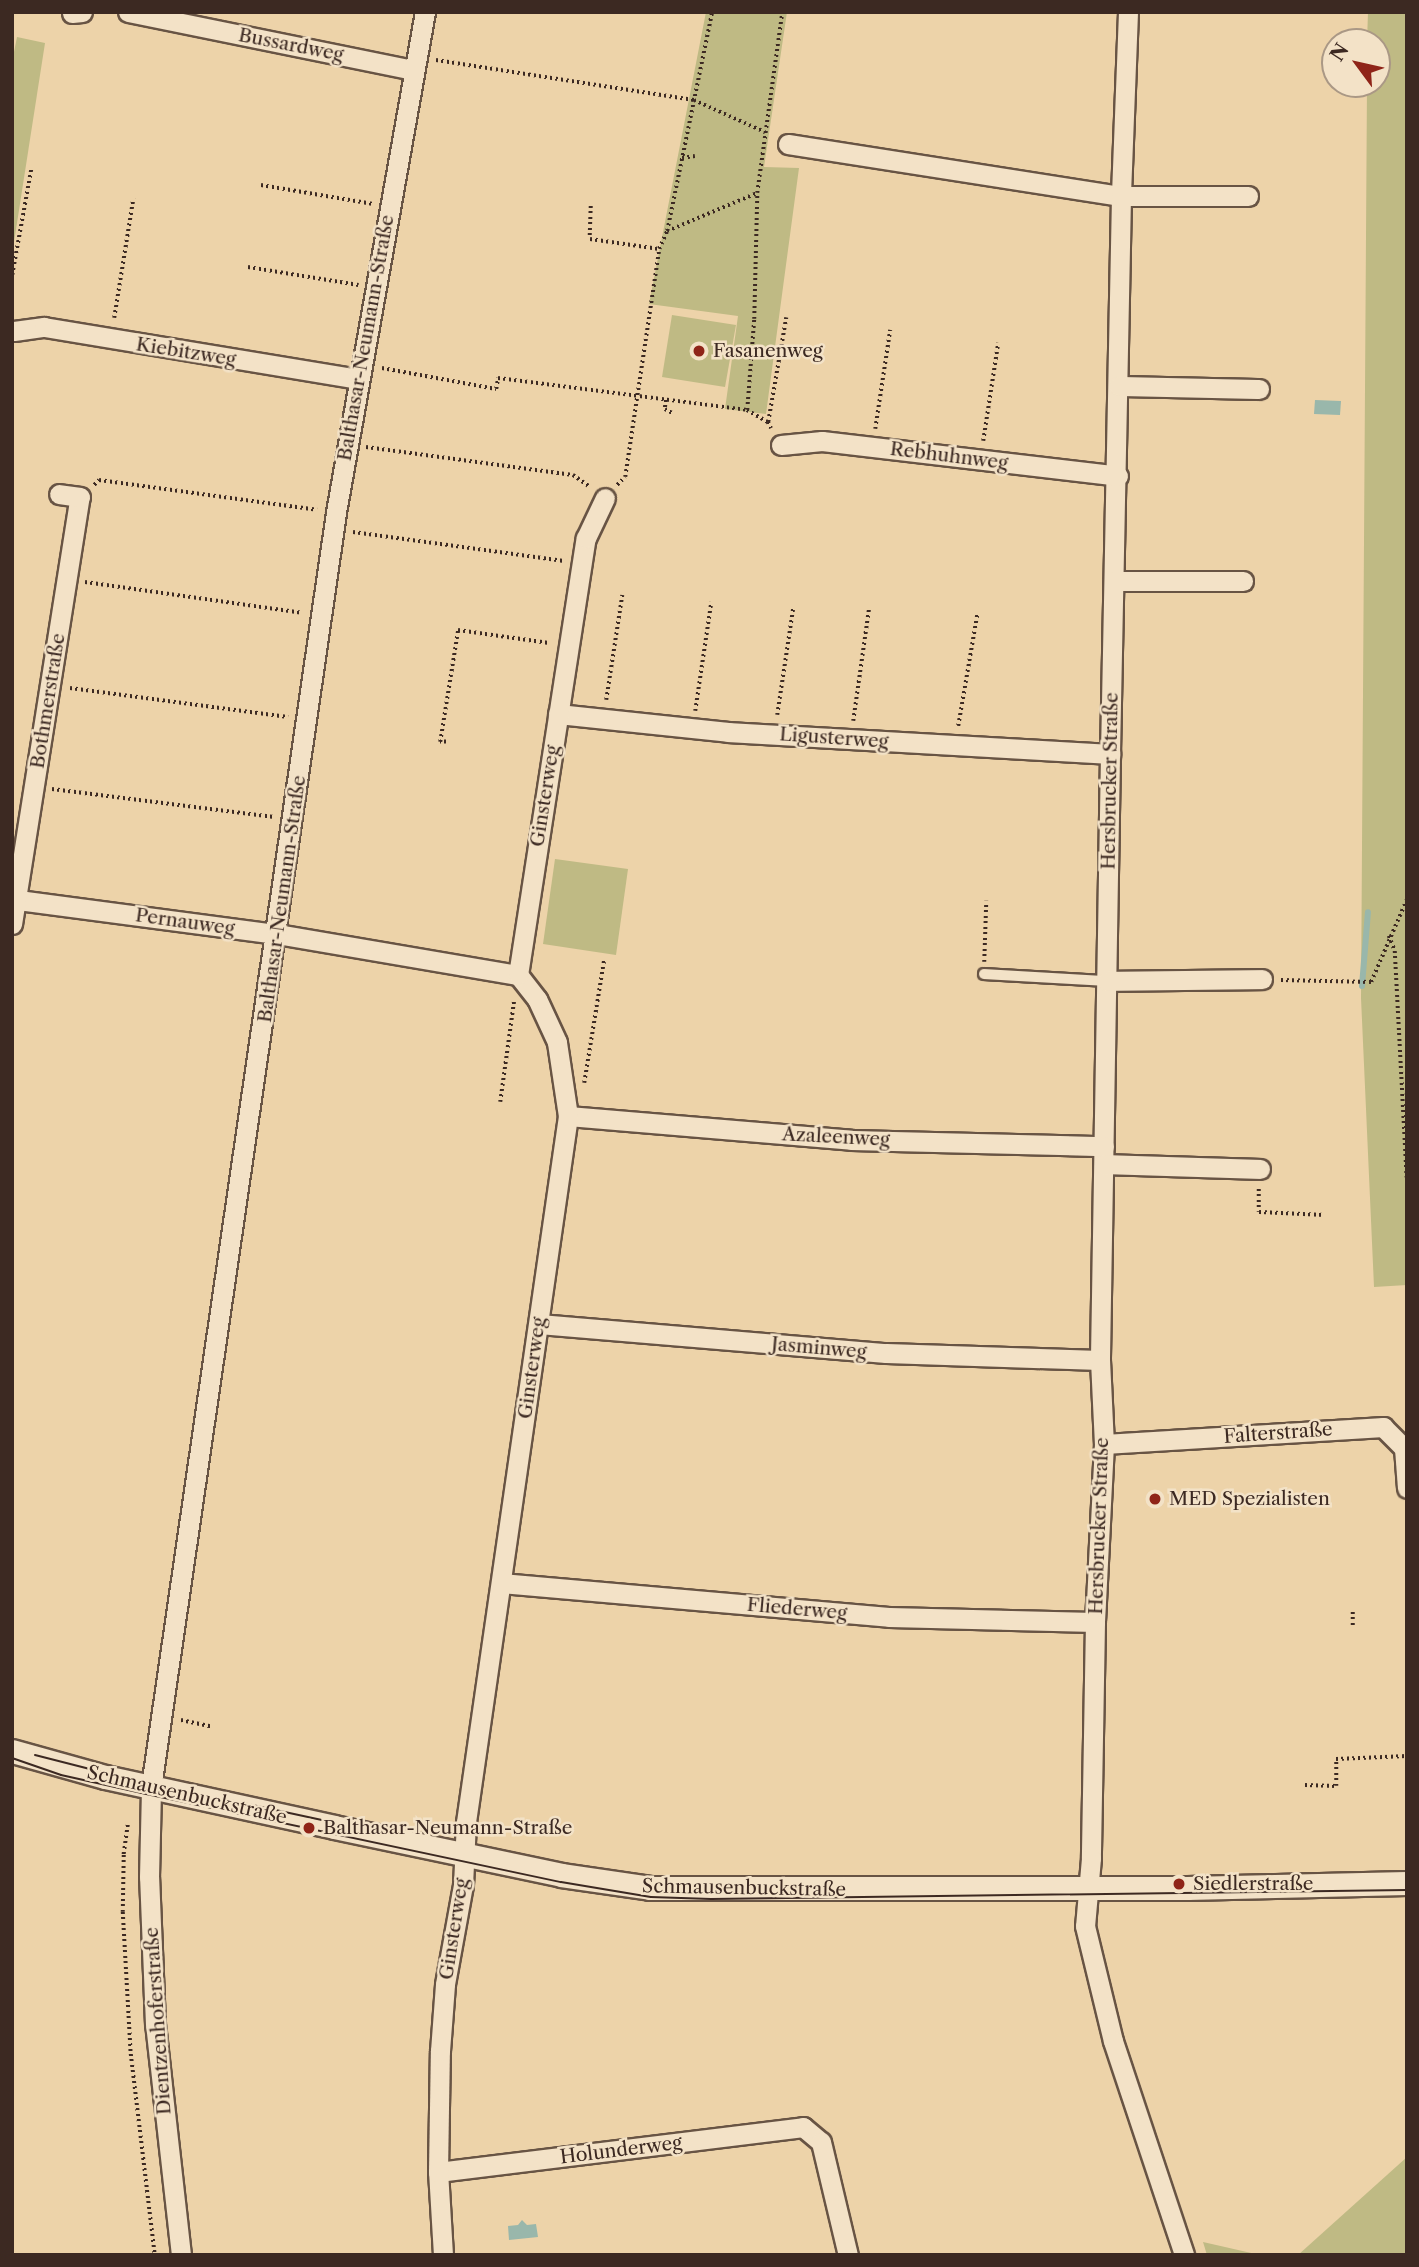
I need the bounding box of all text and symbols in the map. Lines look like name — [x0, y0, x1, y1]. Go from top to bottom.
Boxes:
street label: Bussardweg — [237, 24, 345, 66]
north arrow — [1321, 28, 1391, 98]
text: N — [1325, 39, 1354, 66]
street label: Balthasar-Neumann-Straße — [333, 213, 399, 463]
street label: Kiebitzweg — [134, 333, 238, 371]
place label: Fasanenweg — [713, 340, 823, 362]
marker: Fasanenweg — [691, 343, 707, 359]
street label: Rebhuhnweg — [889, 437, 1009, 475]
street label: Bothmerstraße — [26, 632, 70, 770]
street label: Hersbrucker Straße — [1097, 692, 1123, 870]
street label: Ligusterweg — [779, 723, 889, 753]
street label: Ginsterweg — [526, 744, 564, 848]
street label: Balthasar-Neumann-Straße — [253, 774, 311, 1024]
street label: Pernauweg — [134, 904, 236, 940]
street label: Azaleenweg — [781, 1123, 891, 1151]
street label: Ginsterweg — [514, 1316, 550, 1420]
street label: Jasminweg — [770, 1332, 868, 1364]
street label: Falterstraße — [1223, 1418, 1333, 1448]
street label: Hersbrucker Straße — [1085, 1437, 1113, 1615]
place label: MED Spezialisten — [1169, 1488, 1330, 1510]
marker: MED Spezialisten — [1147, 1491, 1163, 1507]
street label: Fliederweg — [746, 1593, 848, 1625]
street label: Schmausenbuckstraße — [85, 1761, 289, 1829]
place label: Balthasar-Neumann-Straße — [323, 1817, 572, 1839]
marker: Balthasar-Neumann-Straße — [301, 1820, 317, 1836]
place label: Siedlerstraße — [1193, 1873, 1313, 1895]
street label: Schmausenbuckstraße — [642, 1875, 846, 1901]
marker: Siedlerstraße — [1171, 1876, 1187, 1892]
street label: Ginsterweg — [435, 1877, 473, 1981]
street label: Dientzenhoferstraße — [140, 1926, 176, 2116]
street label: Holunderweg — [559, 2131, 683, 2169]

